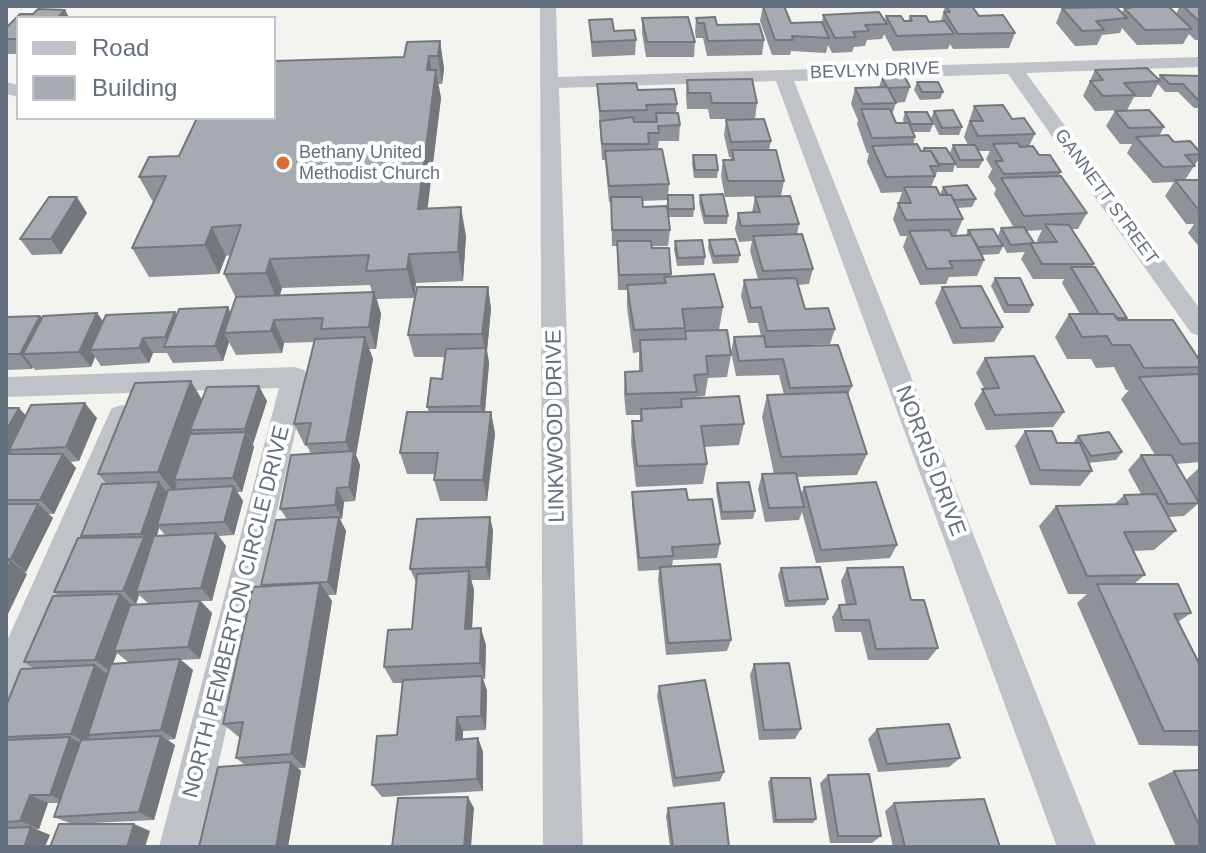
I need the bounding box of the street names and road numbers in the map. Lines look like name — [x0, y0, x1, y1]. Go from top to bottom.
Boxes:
street label: BEVLYN DRIVE — [810, 58, 940, 84]
street label: GANNETT STREET — [1050, 125, 1162, 269]
street label: LINKWOOD DRIVE — [541, 329, 571, 523]
street label: NORRIS DRIVE — [889, 382, 971, 540]
street label: NORTH PEMBERTON CIRCLE DRIVE — [178, 423, 296, 801]

